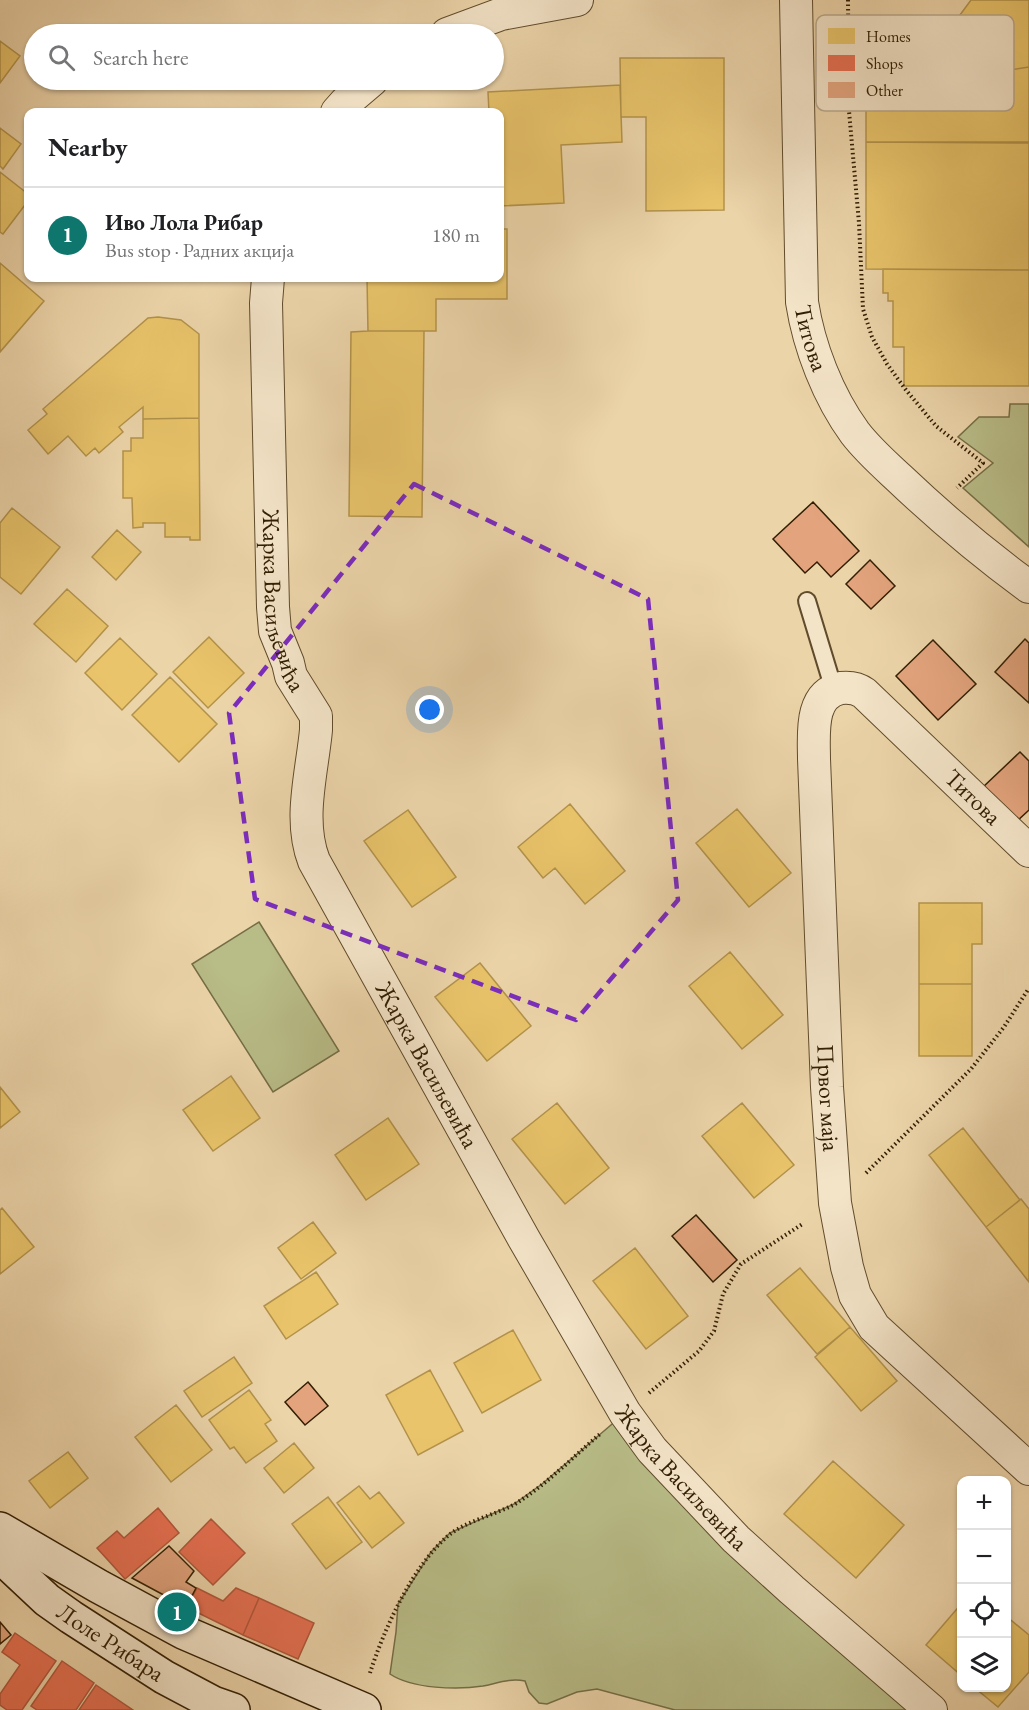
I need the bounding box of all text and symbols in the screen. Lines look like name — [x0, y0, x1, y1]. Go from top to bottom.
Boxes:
legend — [816, 15, 1014, 111]
search box — [24, 24, 504, 90]
text: Homes — [866, 26, 911, 47]
icon: search — [45, 41, 78, 74]
text: Search here — [93, 43, 188, 72]
text: Shops — [866, 53, 903, 74]
text: Other — [866, 80, 904, 101]
text: Nearby — [48, 130, 128, 164]
text: Иво Лола Рибар — [105, 208, 263, 237]
text: 1 — [62, 222, 73, 248]
text: 180 m — [432, 222, 480, 248]
text: Bus stop · Радних акција — [105, 237, 294, 263]
street label: Титова — [788, 302, 836, 376]
street label: Жарка Васиљевића — [256, 507, 313, 698]
your location — [415, 695, 444, 724]
street label: Титова — [938, 762, 1009, 832]
street label: Жарка Васиљевића — [369, 975, 487, 1154]
street label: Првог маја — [810, 1044, 847, 1153]
street label: Жарка Васиљевића — [608, 1397, 755, 1557]
map controls — [957, 1476, 1011, 1692]
button: + — [957, 1476, 1011, 1530]
button: − — [957, 1530, 1011, 1584]
button: locate — [957, 1584, 1011, 1638]
pin: 1 — [158, 1590, 196, 1634]
street label: Лоле Рибара — [51, 1596, 171, 1689]
button: layers — [957, 1638, 1011, 1692]

